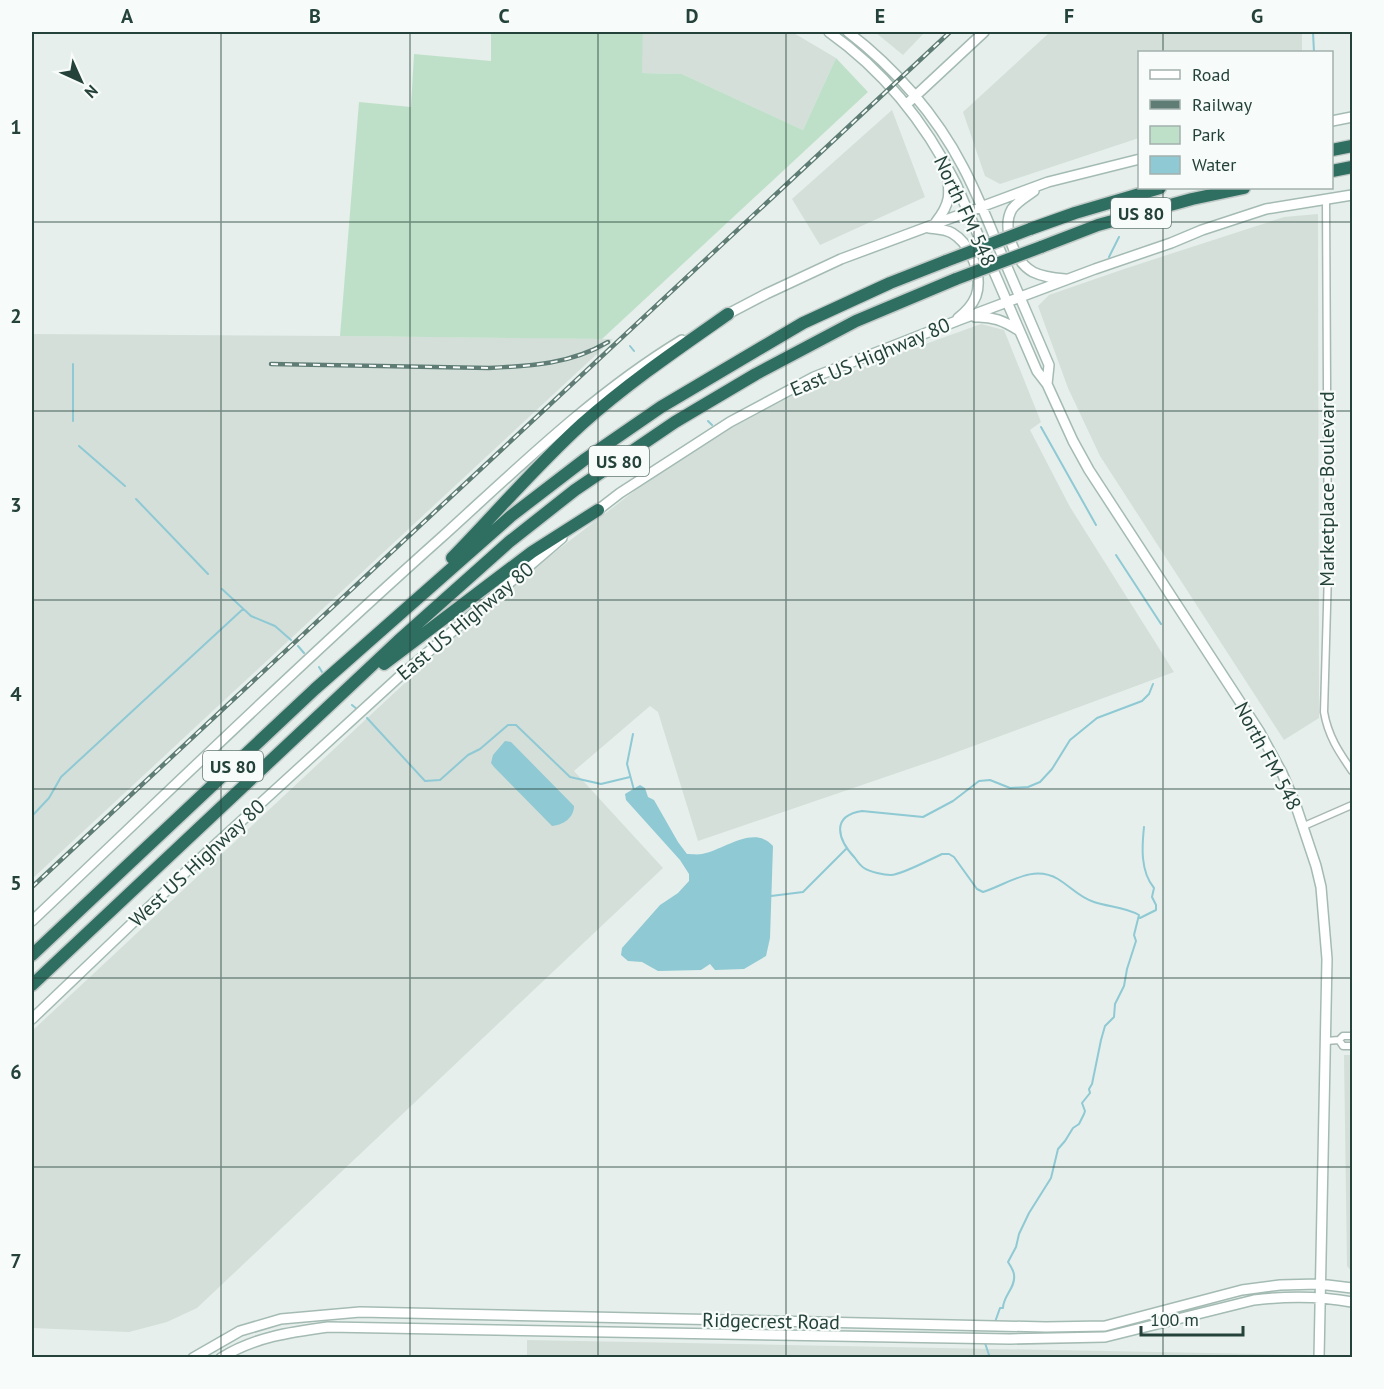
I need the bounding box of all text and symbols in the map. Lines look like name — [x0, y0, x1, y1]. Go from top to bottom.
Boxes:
text: A — [121, 3, 134, 29]
text: B — [309, 3, 321, 29]
text: C — [498, 3, 510, 29]
text: D — [686, 3, 699, 29]
text: E — [875, 3, 885, 29]
text: F — [1064, 3, 1074, 29]
text: G — [1251, 3, 1263, 29]
north arrow — [51, 51, 111, 111]
legend — [1138, 51, 1333, 189]
text: Road — [1192, 63, 1230, 86]
text: N — [81, 81, 102, 102]
text: Railway — [1192, 93, 1253, 116]
text: 1 — [10, 114, 22, 140]
text: Park — [1192, 123, 1225, 146]
street label: North FM 548 — [928, 152, 1002, 270]
text: Water — [1192, 153, 1236, 176]
road number: US 80 — [1111, 198, 1171, 228]
text: 2 — [10, 303, 22, 329]
street label: East US Highway 80 — [786, 312, 954, 402]
street label: Marketplace Boulevard — [1314, 391, 1340, 587]
road number: US 80 — [589, 446, 649, 476]
text: 3 — [10, 492, 22, 518]
street label: East US Highway 80 — [391, 556, 539, 686]
text: 4 — [10, 681, 22, 707]
street label: North FM 548 — [1229, 697, 1307, 815]
road number: US 80 — [203, 751, 263, 781]
street label: West US Highway 80 — [124, 793, 270, 933]
text: 5 — [10, 870, 22, 896]
text: 6 — [10, 1059, 22, 1085]
text: 7 — [10, 1248, 22, 1274]
scale bar — [1141, 1299, 1243, 1337]
street label: Ridgecrest Road — [702, 1307, 840, 1335]
text: 100 m — [1150, 1308, 1199, 1331]

